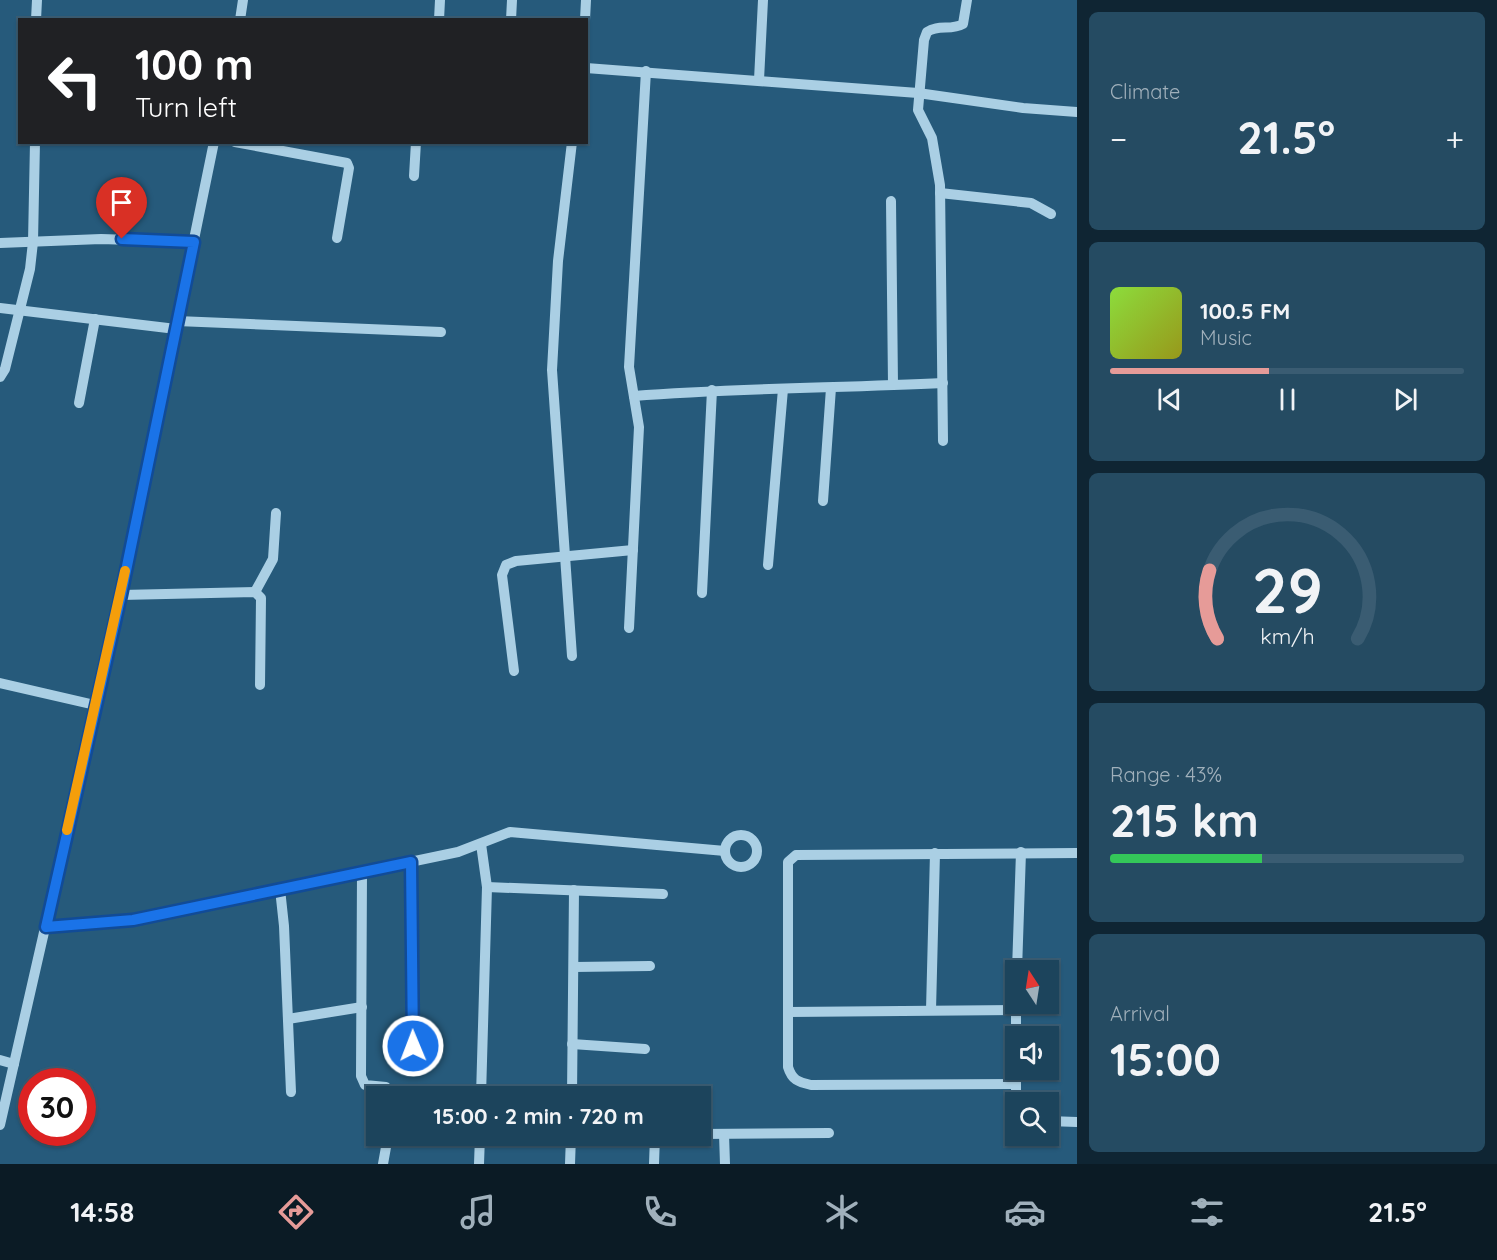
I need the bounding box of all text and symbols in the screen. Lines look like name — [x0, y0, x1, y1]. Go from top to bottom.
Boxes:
text: 100 m — [135, 38, 253, 91]
icon: left — [36, 42, 114, 120]
text: Climate — [1110, 79, 1180, 104]
text: Turn left — [135, 90, 237, 124]
text: 21.5° — [1237, 109, 1335, 165]
text: − — [1110, 118, 1127, 159]
text: + — [1445, 118, 1464, 159]
pin — [96, 177, 147, 239]
icon: arrive — [105, 186, 138, 219]
text: 100.5 FM — [1200, 297, 1290, 325]
text: Music — [1200, 325, 1252, 350]
icon: previous — [1153, 383, 1186, 416]
icon: pause — [1271, 383, 1304, 416]
icon: next — [1389, 383, 1422, 416]
text: 29 — [1252, 551, 1322, 629]
text: km/h — [1260, 623, 1314, 649]
text: Range · 43% — [1110, 762, 1222, 787]
text: 215 km — [1110, 792, 1259, 848]
north arrow — [1005, 960, 1059, 1014]
map controls — [1005, 960, 1059, 1146]
text: Arrival — [1110, 1001, 1170, 1026]
position arrow — [381, 1014, 445, 1078]
button: sound — [1005, 1026, 1059, 1080]
text: 15:00 — [1110, 1031, 1221, 1087]
speed limit sign: 30 — [18, 1068, 96, 1146]
button: search — [1005, 1092, 1059, 1146]
text: 15:00 · 2 min · 720 m — [433, 1102, 644, 1130]
icon: directions — [275, 1191, 317, 1233]
icon: music — [457, 1191, 499, 1233]
icon: phone — [639, 1191, 681, 1233]
icon: climate — [821, 1191, 863, 1233]
icon: car — [1004, 1191, 1046, 1233]
icon: filters — [1186, 1191, 1228, 1233]
text: 14:58 — [70, 1195, 134, 1229]
text: 21.5° — [1368, 1195, 1427, 1229]

